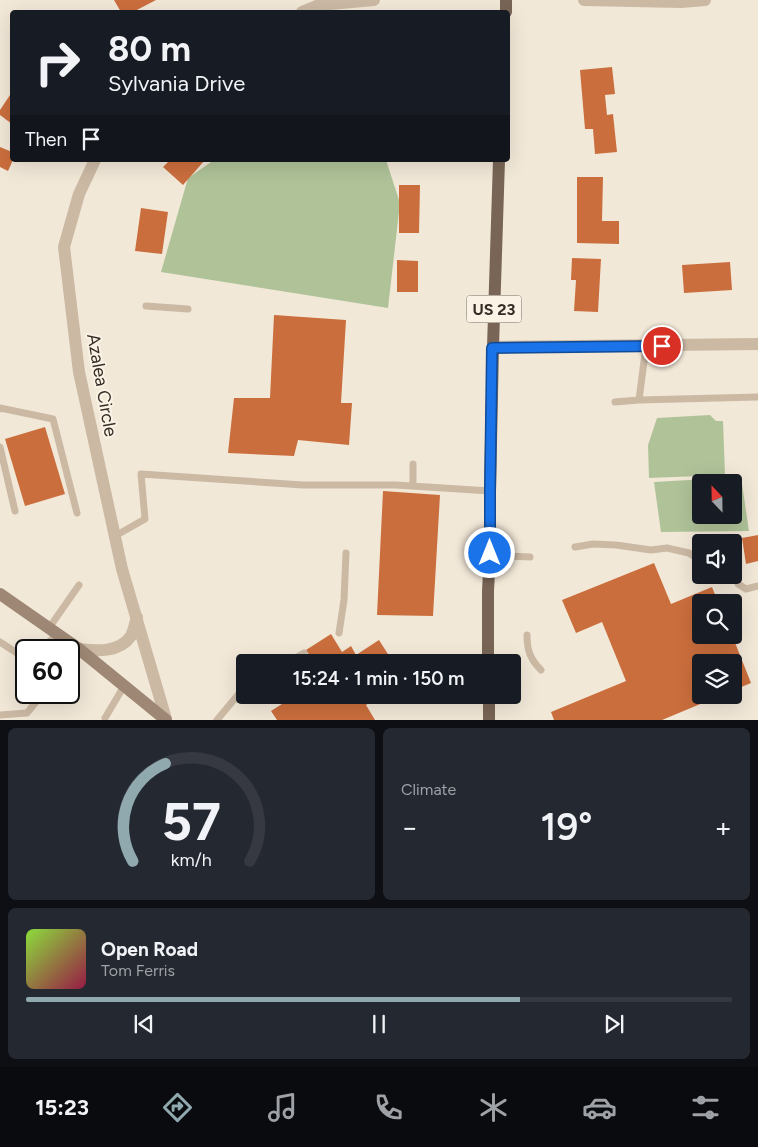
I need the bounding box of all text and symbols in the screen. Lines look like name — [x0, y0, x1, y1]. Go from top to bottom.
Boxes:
text: 80 m — [108, 28, 191, 70]
icon: right — [25, 30, 90, 95]
text: Sylvania Drive — [108, 70, 245, 97]
icon: arrive — [77, 125, 105, 153]
text: Then — [25, 128, 67, 151]
road number: US 23 — [466, 296, 522, 322]
pin — [641, 325, 683, 367]
street label: Azalea Circle — [82, 332, 122, 438]
icon: arrive — [648, 332, 676, 360]
north arrow — [692, 474, 742, 524]
map controls — [692, 474, 742, 704]
position arrow — [463, 526, 515, 578]
button: sound — [692, 534, 742, 584]
button: search — [692, 594, 742, 644]
speed limit sign: 60 — [15, 639, 80, 704]
button: layers — [692, 654, 742, 704]
text: 15:24 · 1 min · 150 m — [293, 667, 464, 690]
text: Climate — [401, 780, 456, 799]
text: 57 — [162, 791, 221, 853]
text: 19° — [541, 804, 592, 850]
text: − — [401, 810, 418, 844]
text: + — [715, 810, 732, 844]
text: km/h — [171, 849, 212, 870]
text: Open Road — [101, 938, 198, 961]
text: Tom Ferris — [101, 961, 175, 980]
icon: previous — [130, 1010, 158, 1038]
icon: pause — [365, 1010, 393, 1038]
icon: next — [600, 1010, 628, 1038]
icon: directions — [160, 1090, 195, 1125]
icon: music — [265, 1090, 300, 1125]
icon: phone — [371, 1090, 406, 1125]
icon: climate — [476, 1090, 511, 1125]
icon: car — [582, 1090, 617, 1125]
icon: filters — [688, 1090, 723, 1125]
text: 15:23 — [35, 1094, 89, 1121]

